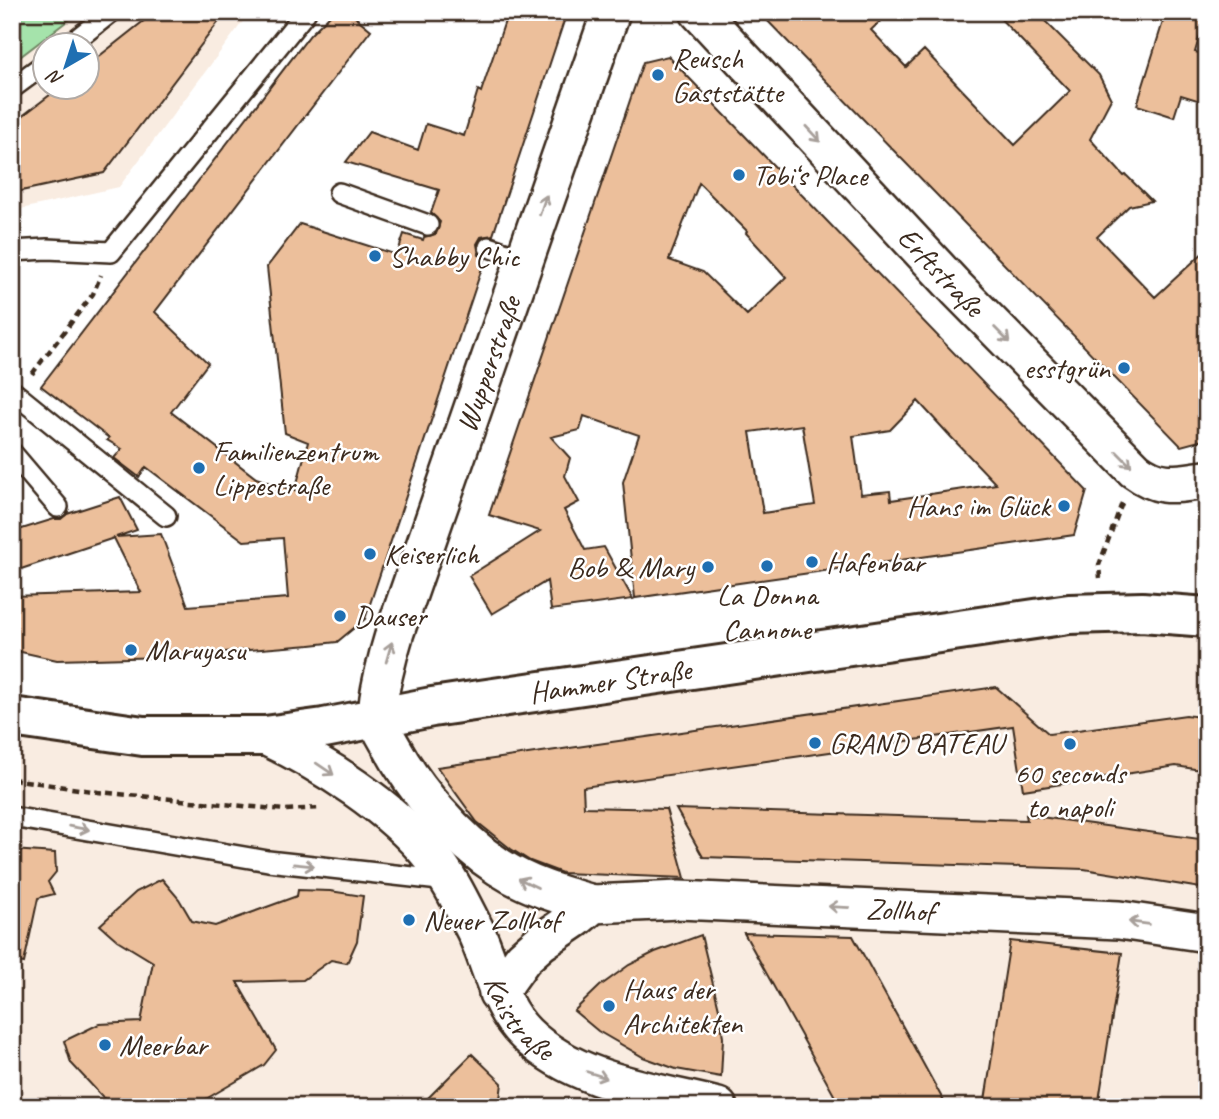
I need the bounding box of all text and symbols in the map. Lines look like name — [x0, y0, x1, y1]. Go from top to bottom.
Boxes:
north arrow — [32, 32, 102, 102]
place label: Reusch Gaststätte — [672, 39, 785, 111]
text: N — [41, 63, 68, 91]
marker: Reusch Gaststätte — [650, 67, 666, 83]
one-way arrow — [804, 125, 821, 142]
place label: Tobi‘s Place — [753, 156, 870, 194]
marker: Tobi‘s Place — [731, 167, 747, 183]
one-way arrow — [538, 195, 550, 217]
street label: Erftstraße — [890, 219, 994, 326]
place label: Shabby Chic — [389, 237, 520, 275]
marker: Shabby Chic — [367, 248, 383, 264]
street label: Wupperstraße — [447, 289, 530, 437]
one-way arrow — [994, 326, 1011, 343]
place label: esstgrün — [1024, 349, 1111, 387]
marker: esstgrün — [1116, 360, 1132, 376]
place label: Familienzentrum Lippestraße — [213, 432, 380, 504]
one-way arrow — [1116, 451, 1133, 468]
marker: Familienzentrum Lippestraße — [191, 460, 207, 476]
place label: Hans im Glück — [907, 487, 1052, 525]
marker: Hans im Glück — [1056, 498, 1072, 514]
place label: Keiserlich — [384, 535, 480, 573]
place label: Hafenbar — [826, 543, 927, 581]
marker: Keiserlich — [362, 546, 378, 562]
place label: Bob & Mary — [568, 548, 696, 586]
marker: Hafenbar — [804, 554, 820, 570]
marker: La Donna Cannone — [759, 558, 775, 574]
marker: Bob & Mary — [700, 559, 716, 575]
place label: La Donna Cannone — [717, 576, 820, 648]
place label: Dauser — [354, 597, 429, 635]
marker: Dauser — [332, 608, 348, 624]
place label: Maruyasu — [145, 631, 247, 669]
one-way arrow — [384, 641, 397, 663]
marker: Maruyasu — [123, 642, 139, 658]
street label: Hammer Straße — [527, 650, 696, 712]
place label: GRAND BATEAU — [829, 724, 1007, 762]
marker: GRAND BATEAU — [807, 735, 823, 751]
marker: 60 seconds to napoli — [1062, 736, 1078, 752]
place label: 60 seconds to napoli — [1015, 754, 1128, 826]
one-way arrow — [315, 761, 334, 776]
one-way arrow — [68, 822, 90, 836]
one-way arrow — [292, 859, 315, 872]
one-way arrow — [518, 876, 539, 889]
street label: Zollhof — [865, 890, 941, 931]
place label: Neuer Zollhof — [423, 901, 566, 939]
one-way arrow — [828, 901, 851, 914]
marker: Neuer Zollhof — [401, 912, 417, 928]
one-way arrow — [1128, 916, 1151, 929]
street label: Kaistraße — [475, 970, 563, 1070]
place label: Haus der Architekten — [623, 970, 744, 1042]
marker: Haus der Architekten — [601, 998, 617, 1014]
place label: Meerbar — [119, 1026, 209, 1064]
marker: Meerbar — [97, 1037, 113, 1053]
one-way arrow — [585, 1070, 607, 1082]

